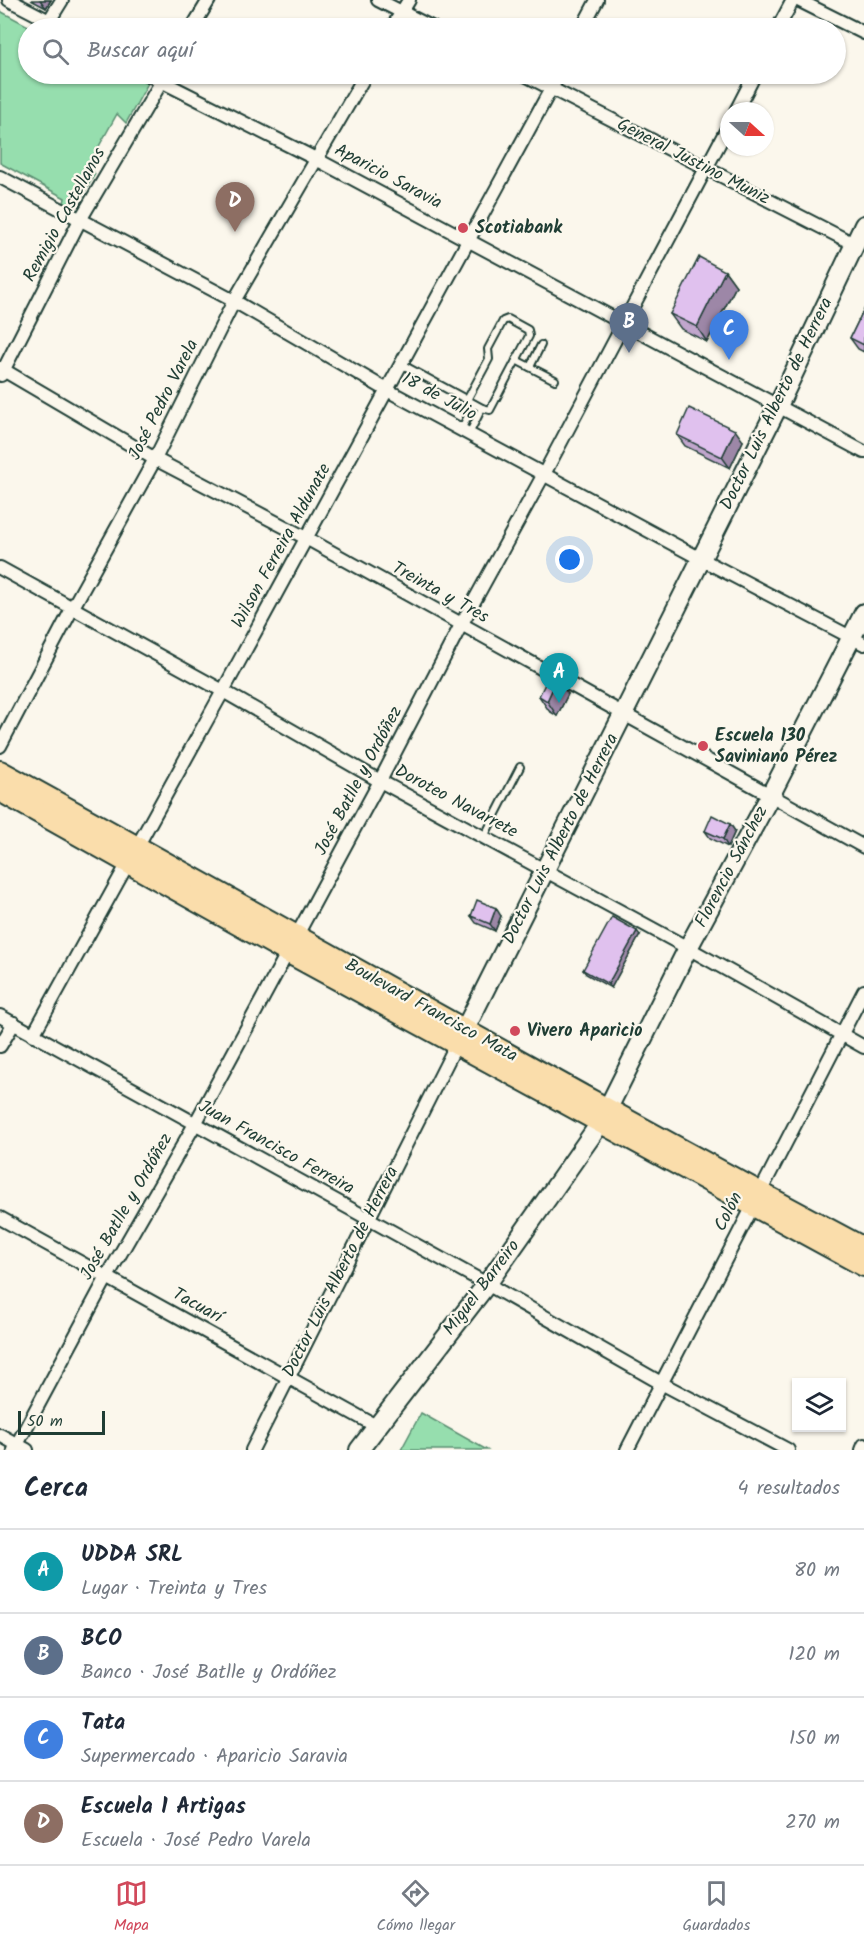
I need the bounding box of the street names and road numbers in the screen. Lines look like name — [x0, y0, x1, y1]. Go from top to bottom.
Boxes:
street label: General Justino Muniz — [611, 111, 775, 213]
street label: Aparicio Saravia — [329, 136, 447, 218]
street label: Remigio Castellanos — [16, 142, 114, 288]
street label: Doctor Luis Alberto de Herrera — [713, 293, 841, 515]
street label: José Pedro Varela — [121, 334, 207, 466]
street label: 18 de Julio — [396, 365, 482, 429]
street label: Wilson Ferreira Aldunate — [224, 458, 340, 634]
street label: Treinta y Tres — [386, 554, 494, 632]
street label: José Batlle y Ordóñez — [307, 701, 411, 861]
street label: Doctor Luis Alberto de Herrera — [495, 728, 627, 950]
street label: Doroteo Navarrete — [389, 757, 523, 847]
street label: Florencio Sánchez — [688, 801, 776, 933]
street label: Boulevard Francisco Mata — [339, 951, 523, 1071]
street label: Juan Francisco Ferreira — [192, 1093, 360, 1203]
street label: José Batlle y Ordóñez — [73, 1128, 181, 1286]
street label: Doctor Luis Alberto de Herrera — [275, 1161, 407, 1383]
street label: Colón — [707, 1187, 751, 1237]
street label: Miguel Barreiro — [436, 1234, 528, 1342]
street label: Tacuarí — [167, 1280, 230, 1333]

